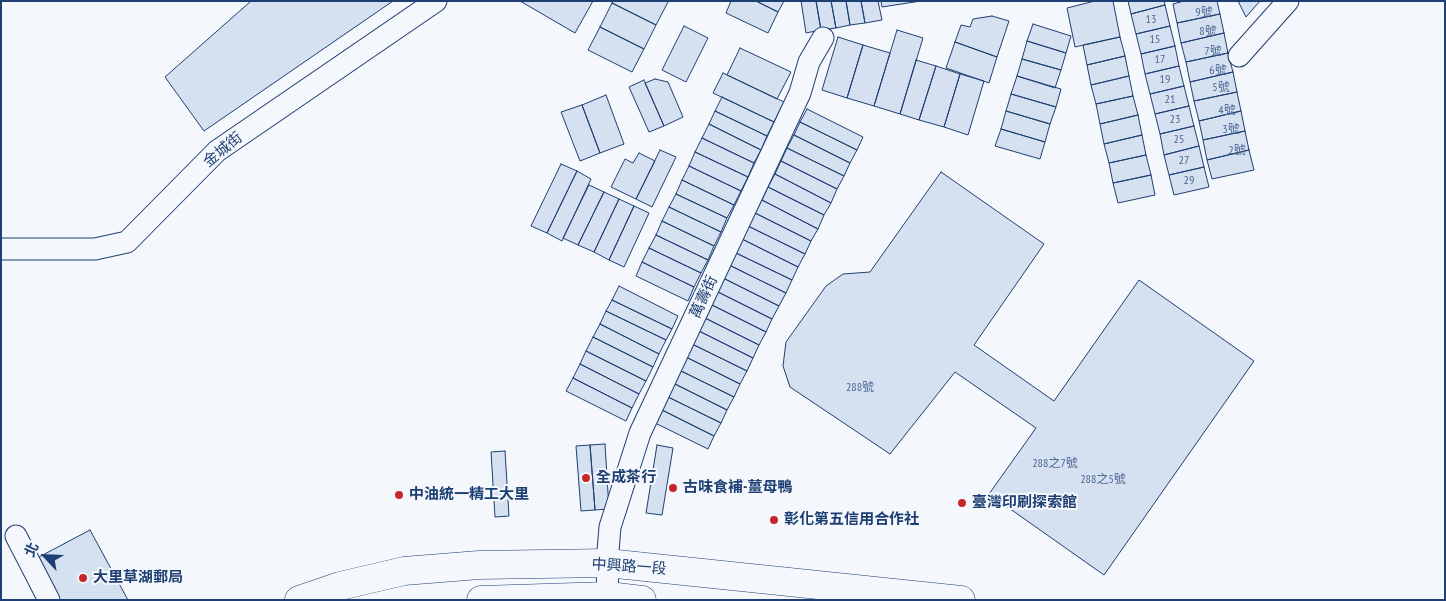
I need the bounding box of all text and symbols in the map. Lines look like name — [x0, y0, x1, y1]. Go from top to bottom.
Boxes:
house number: 9號 — [1195, 6, 1213, 20]
house number: 13 — [1146, 13, 1156, 27]
house number: 8號 — [1199, 25, 1217, 39]
house number: 15 — [1150, 33, 1160, 47]
house number: 7號 — [1204, 45, 1222, 59]
house number: 17 — [1155, 53, 1165, 67]
house number: 6號 — [1209, 64, 1227, 78]
house number: 19 — [1160, 73, 1170, 87]
house number: 5號 — [1212, 81, 1230, 95]
house number: 21 — [1165, 93, 1175, 107]
house number: 4號 — [1218, 104, 1236, 118]
house number: 23 — [1170, 113, 1180, 127]
house number: 3號 — [1222, 123, 1240, 137]
street label: 金城街 — [200, 129, 246, 171]
house number: 25 — [1174, 133, 1184, 147]
house number: 2號 — [1228, 144, 1246, 158]
house number: 27 — [1179, 154, 1189, 168]
house number: 29 — [1184, 174, 1194, 188]
street label: 萬壽街 — [686, 273, 722, 321]
house number: 288號 — [846, 381, 874, 395]
house number: 288之7號 — [1032, 457, 1078, 471]
place label: 全成茶行 — [596, 469, 656, 487]
marker: 全成茶行 — [580, 472, 592, 484]
house number: 288之5號 — [1080, 473, 1126, 487]
place label: 古味食補-薑母鴨 — [683, 479, 792, 497]
marker: 古味食補-薑母鴨 — [667, 482, 679, 494]
place label: 中油統一精工大里 — [409, 486, 529, 504]
marker: 中油統一精工大里 — [393, 489, 405, 501]
place label: 臺灣印刷探索館 — [972, 494, 1077, 512]
marker: 臺灣印刷探索館 — [956, 497, 968, 509]
place label: 彰化第五信用合作社 — [784, 511, 919, 529]
marker: 彰化第五信用合作社 — [768, 514, 780, 526]
north arrow — [20, 531, 70, 581]
text: 北 — [20, 540, 43, 560]
street label: 中興路一段 — [591, 555, 667, 579]
place label: 大里草湖郵局 — [93, 569, 183, 587]
marker: 大里草湖郵局 — [77, 572, 89, 584]

